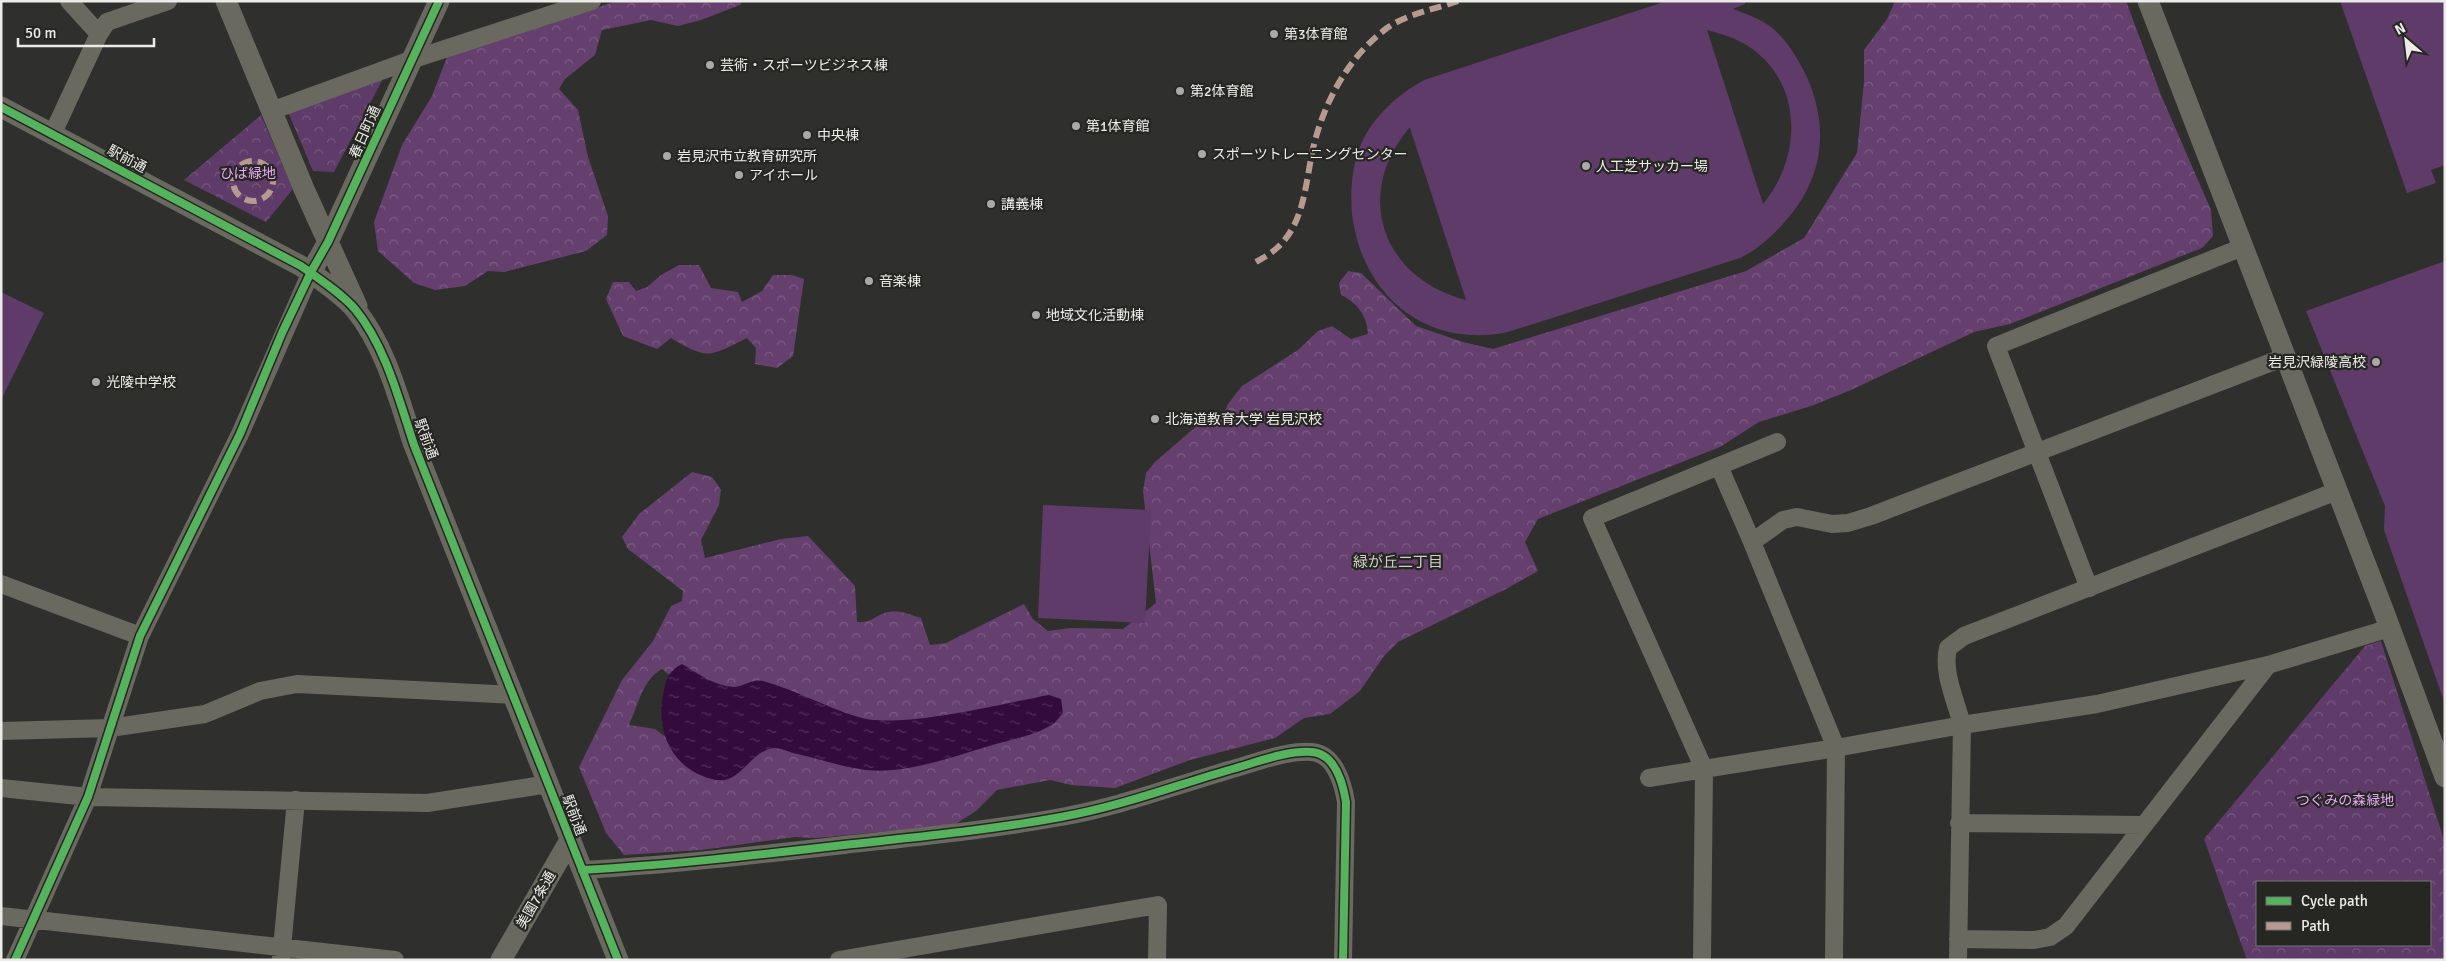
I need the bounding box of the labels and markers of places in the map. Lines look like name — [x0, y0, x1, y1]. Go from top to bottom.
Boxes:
place label: 第3体育館 — [1284, 26, 1348, 43]
marker: 第3体育館 — [1268, 28, 1280, 40]
place label: 芸術・スポーツビジネス棟 — [720, 57, 888, 74]
marker: 芸術・スポーツビジネス棟 — [704, 59, 716, 71]
place label: 第2体育館 — [1190, 83, 1254, 100]
marker: 第2体育館 — [1174, 85, 1186, 97]
place label: 第1体育館 — [1086, 118, 1150, 135]
marker: 第1体育館 — [1070, 120, 1082, 132]
place label: 中央棟 — [817, 127, 859, 144]
marker: 中央棟 — [801, 129, 813, 141]
place label: スポーツトレーニングセンター — [1212, 146, 1408, 163]
place label: 岩見沢市立教育研究所 — [677, 148, 817, 165]
marker: スポーツトレーニングセンター — [1196, 148, 1208, 160]
marker: 岩見沢市立教育研究所 — [661, 150, 673, 162]
place label: 人工芝サッカー場 — [1596, 158, 1708, 175]
marker: 人工芝サッカー場 — [1580, 160, 1592, 172]
place label: アイホール — [749, 167, 818, 184]
marker: アイホール — [733, 169, 745, 181]
place label: 講義棟 — [1001, 196, 1043, 213]
marker: 講義棟 — [985, 198, 997, 210]
place label: 音楽棟 — [879, 273, 921, 290]
marker: 音楽棟 — [863, 275, 875, 287]
place label: 地域文化活動棟 — [1046, 307, 1144, 324]
marker: 地域文化活動棟 — [1030, 309, 1042, 321]
place label: 岩見沢緑陵高校 — [2268, 354, 2366, 371]
marker: 岩見沢緑陵高校 — [2370, 356, 2382, 368]
place label: 光陵中学校 — [106, 374, 176, 391]
marker: 光陵中学校 — [90, 376, 102, 388]
place label: 北海道教育大学 岩見沢校 — [1165, 411, 1322, 428]
marker: 北海道教育大学 岩見沢校 — [1149, 413, 1161, 425]

